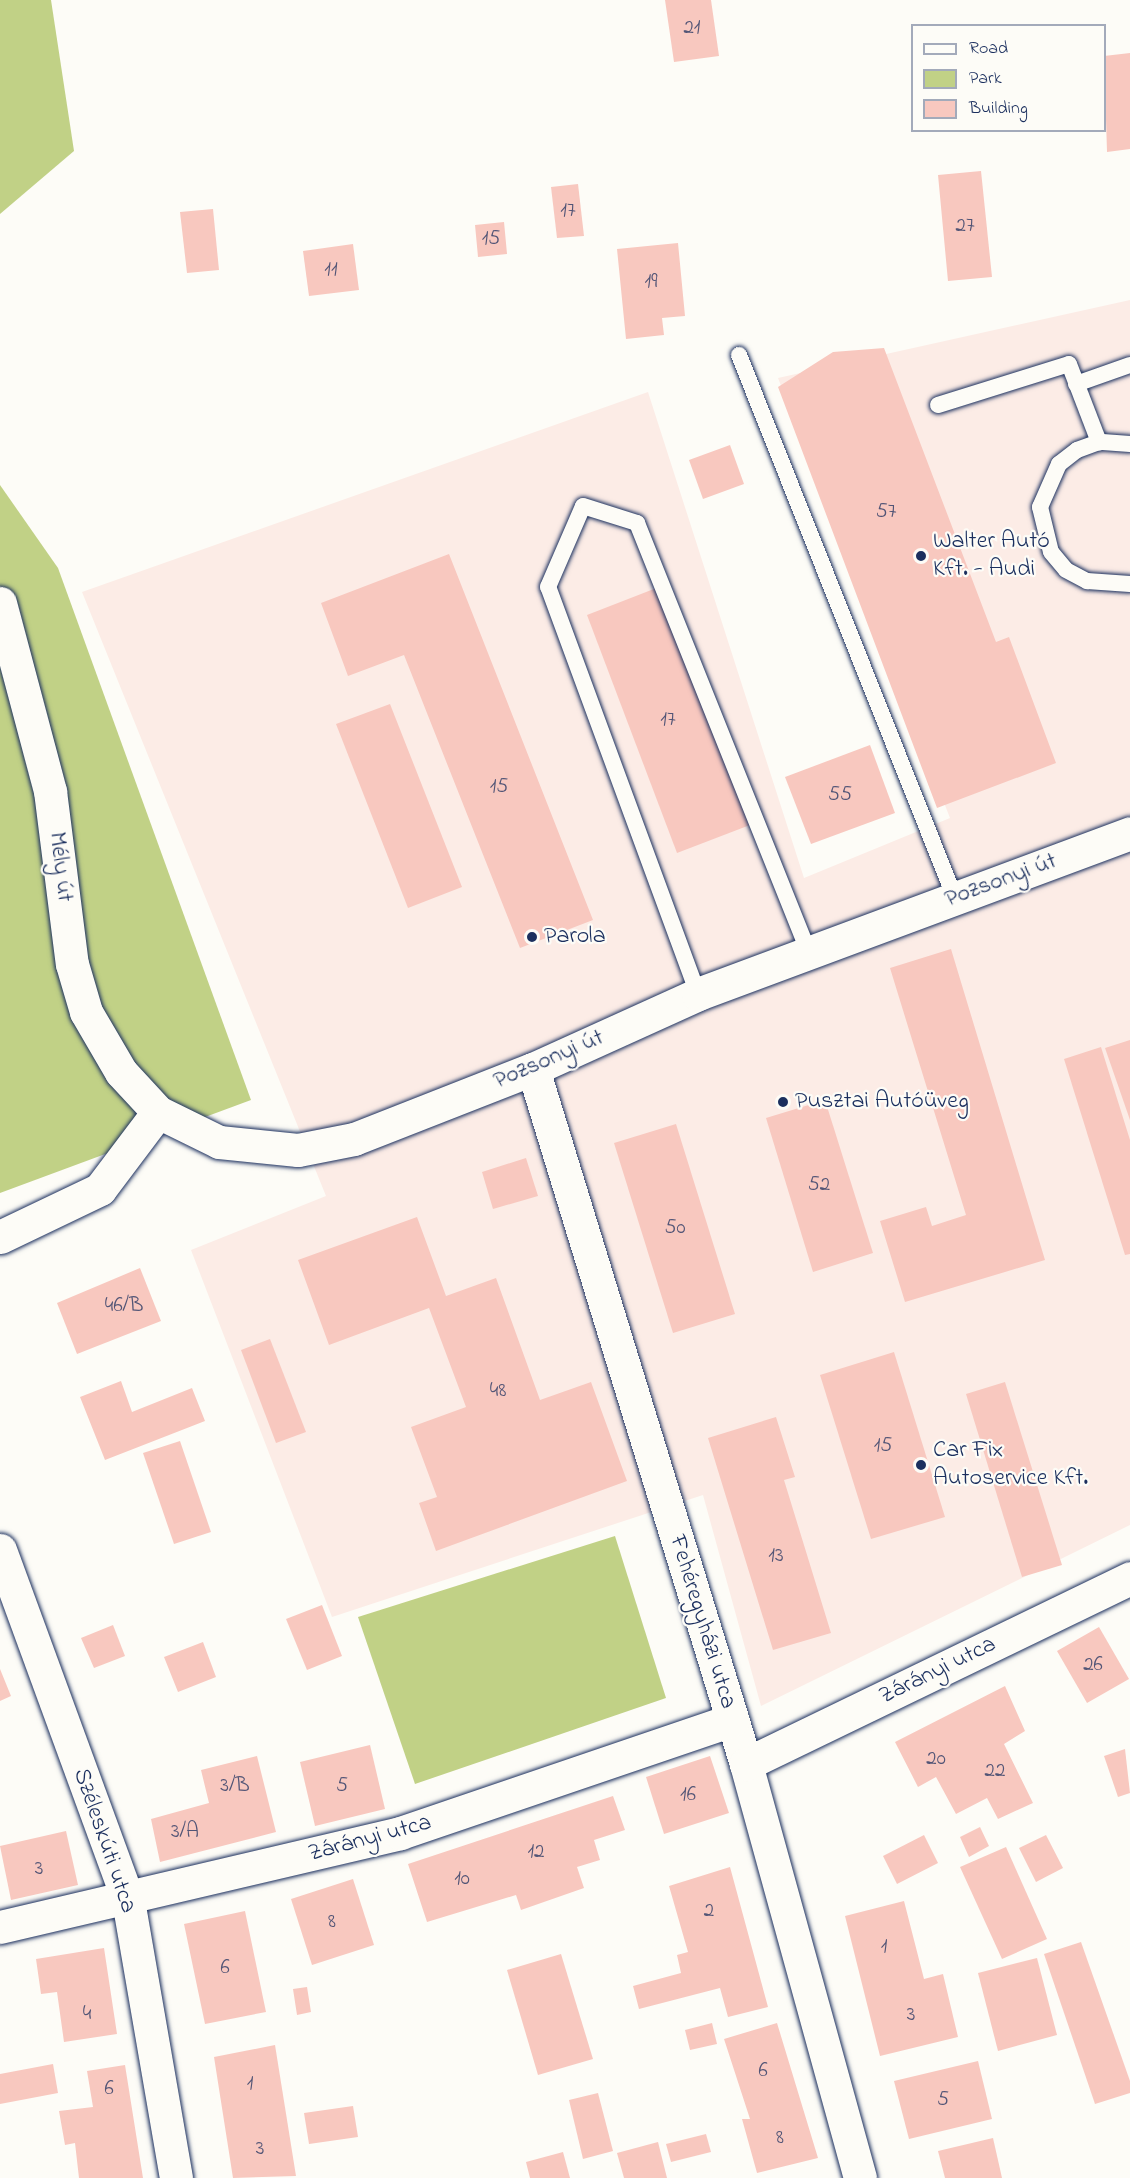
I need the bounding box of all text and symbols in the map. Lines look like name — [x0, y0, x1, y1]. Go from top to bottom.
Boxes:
house number: 21 — [683, 15, 701, 41]
legend — [911, 24, 1106, 132]
text: Road — [969, 36, 1008, 62]
text: Park — [969, 66, 1002, 92]
text: Building — [969, 96, 1028, 122]
house number: 17 — [560, 198, 576, 224]
house number: 27 — [955, 213, 975, 239]
house number: 15 — [482, 226, 500, 252]
house number: 11 — [324, 257, 338, 283]
house number: 19 — [645, 269, 657, 295]
house number: 57 — [876, 499, 896, 525]
place label: Walter Autó Kft. - Audi — [933, 528, 1050, 584]
marker: Walter Autó Kft. - Audi — [914, 549, 928, 563]
house number: 17 — [660, 707, 676, 733]
house number: 15 — [490, 774, 508, 800]
house number: 55 — [828, 782, 852, 808]
street label: Mély út — [41, 830, 79, 904]
street label: Pozsonyi út — [941, 847, 1061, 915]
place label: Parola — [544, 923, 606, 951]
marker: Parola — [525, 930, 539, 944]
street label: Pozsonyi út — [490, 1024, 608, 1096]
place label: Pusztai Autóüveg — [795, 1088, 969, 1116]
marker: Pusztai Autóüveg — [776, 1095, 790, 1109]
house number: 52 — [808, 1172, 830, 1198]
house number: 50 — [664, 1215, 686, 1241]
house number: 46/B — [105, 1293, 143, 1319]
house number: 48 — [490, 1378, 506, 1404]
house number: 15 — [874, 1433, 892, 1459]
place label: Car Fix Autoservice Kft. — [933, 1437, 1088, 1493]
marker: Car Fix Autoservice Kft. — [914, 1458, 928, 1472]
street label: Fehéregyházi utca — [662, 1532, 742, 1712]
house number: 13 — [768, 1543, 784, 1569]
street label: Zárányi utca — [875, 1630, 1001, 1712]
house number: 26 — [1083, 1652, 1103, 1678]
house number: 20 — [926, 1746, 946, 1772]
house number: 22 — [985, 1758, 1005, 1784]
street label: Széleskúti utca — [66, 1765, 142, 1917]
house number: 3/B — [220, 1773, 250, 1799]
house number: 5 — [336, 1773, 348, 1799]
house number: 16 — [680, 1782, 696, 1808]
street label: Zárányi utca — [305, 1809, 435, 1869]
house number: 3/A — [171, 1819, 199, 1845]
house number: 12 — [527, 1839, 545, 1865]
house number: 3 — [35, 1856, 43, 1882]
house number: 10 — [454, 1866, 470, 1892]
house number: 2 — [704, 1898, 714, 1924]
house number: 8 — [328, 1909, 336, 1935]
house number: 1 — [881, 1934, 887, 1960]
house number: 6 — [220, 1955, 230, 1981]
house number: 4 — [83, 2001, 91, 2027]
house number: 3 — [907, 2002, 915, 2028]
house number: 6 — [758, 2058, 768, 2084]
house number: 1 — [247, 2071, 253, 2097]
house number: 6 — [104, 2076, 114, 2102]
house number: 5 — [937, 2087, 949, 2113]
house number: 8 — [776, 2125, 784, 2151]
house number: 3 — [256, 2136, 264, 2162]

